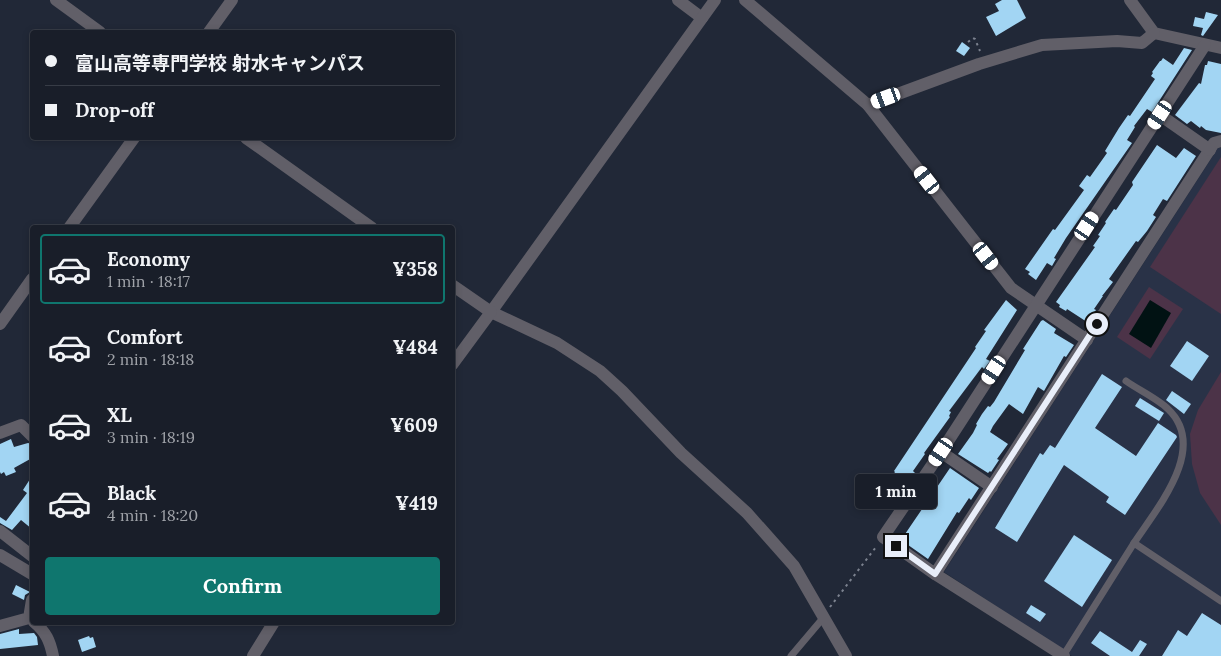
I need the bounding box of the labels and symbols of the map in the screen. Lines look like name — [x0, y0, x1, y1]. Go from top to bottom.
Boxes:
car — [869, 86, 902, 110]
car — [1145, 98, 1174, 132]
car — [911, 164, 942, 196]
car — [1072, 209, 1101, 243]
car — [970, 240, 1001, 272]
route start — [1086, 313, 1108, 335]
car — [979, 353, 1008, 387]
car — [926, 435, 955, 469]
callout: 1 min — [855, 474, 937, 508]
route end — [885, 535, 907, 557]

